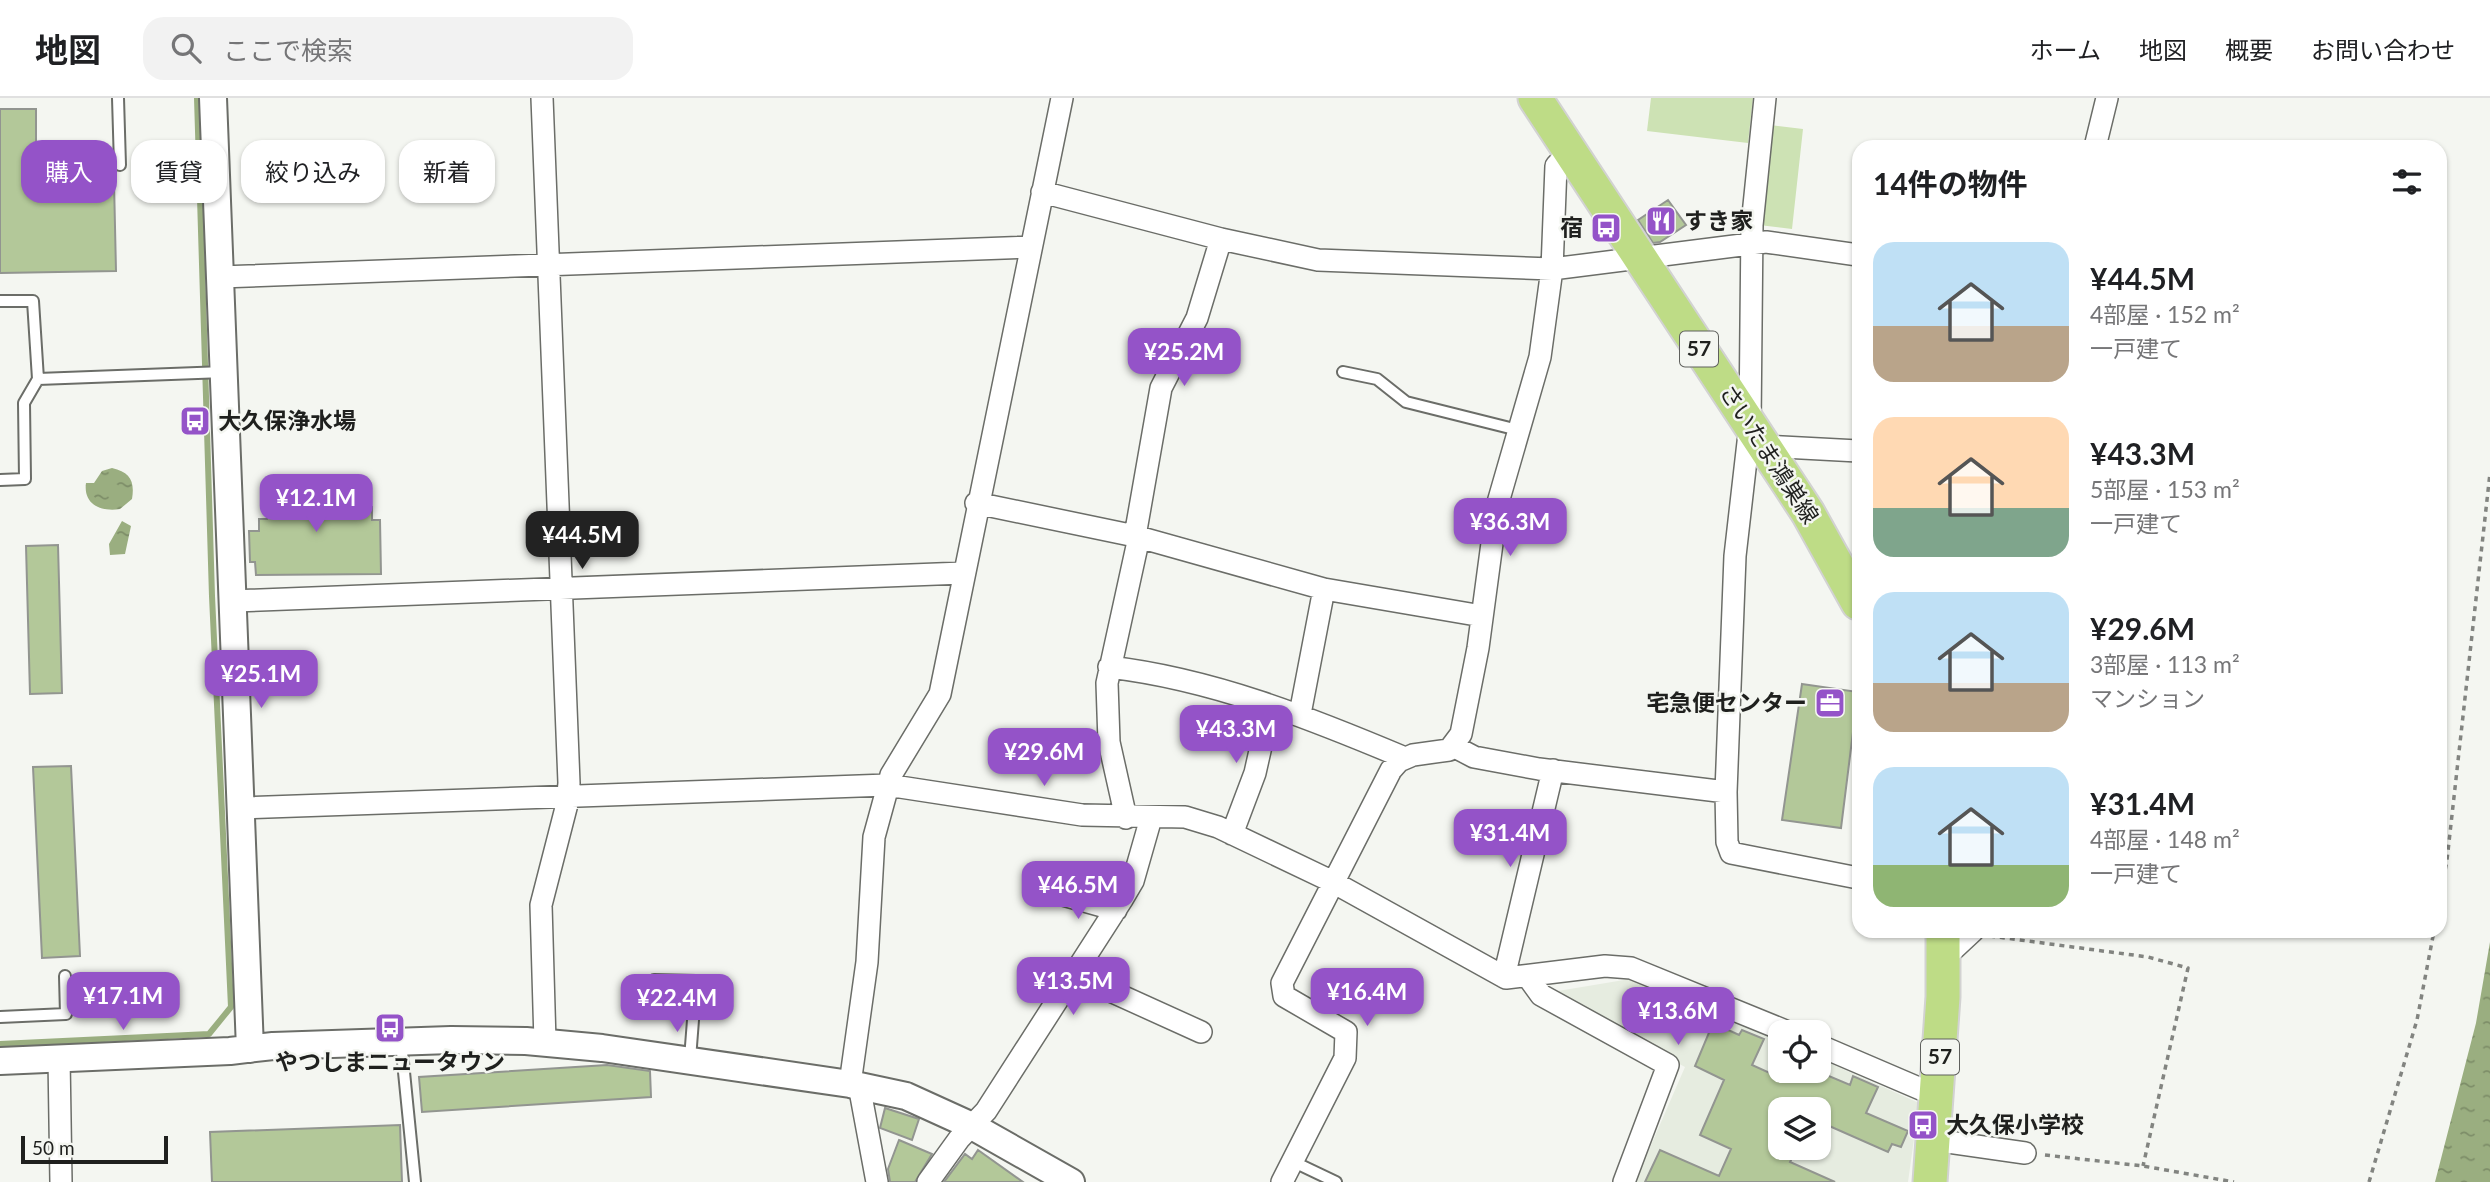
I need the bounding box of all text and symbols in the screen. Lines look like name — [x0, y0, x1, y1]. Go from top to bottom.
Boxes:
search box — [143, 17, 633, 80]
text: 地図 — [35, 29, 101, 69]
icon: search — [167, 29, 205, 67]
text: ここで検索 — [223, 34, 353, 66]
text: ホーム — [2030, 35, 2101, 64]
text: 地図 — [2139, 35, 2187, 64]
text: 概要 — [2225, 35, 2273, 64]
text: お問い合わせ — [2311, 35, 2455, 64]
chip: 購入 — [21, 140, 117, 203]
chip: 賃貸 — [131, 140, 227, 203]
chip: 絞り込み — [241, 140, 385, 203]
chip: 新着 — [399, 140, 495, 203]
icon: filters — [2388, 163, 2426, 201]
text: 14件の物件 — [1873, 165, 2028, 201]
restaurant icon: すき家 — [1644, 204, 1678, 238]
place label: すき家 — [1684, 206, 1753, 234]
bus stop icon: 宿 — [1589, 211, 1623, 245]
place label: 宿 — [1560, 213, 1583, 241]
text: ¥44.5M — [2090, 260, 2195, 296]
icon: home — [1929, 270, 2013, 354]
text: 4部屋 · 152 m² — [2090, 300, 2240, 328]
pin: ¥25.2M — [1127, 328, 1241, 388]
road number: 57 — [1680, 331, 1718, 366]
text: 一戸建て — [2090, 334, 2182, 362]
text: ¥25.2M — [1144, 337, 1224, 365]
street label: さいたま鴻巣線 — [1714, 379, 1825, 528]
bus stop icon: 大久保浄水場 — [178, 404, 212, 438]
place label: 大久保浄水場 — [218, 406, 356, 434]
text: ¥43.3M — [2090, 435, 2195, 471]
icon: home — [1929, 445, 2013, 529]
pin: ¥12.1M — [259, 474, 373, 534]
text: 5部屋 · 153 m² — [2090, 475, 2240, 503]
text: ¥12.1M — [276, 483, 356, 511]
pin: ¥36.3M — [1453, 498, 1567, 558]
text: ¥36.3M — [1470, 507, 1550, 535]
text: 一戸建て — [2090, 509, 2182, 537]
pin: ¥44.5M — [525, 512, 639, 571]
text: ¥44.5M — [542, 520, 622, 548]
text: ¥29.6M — [2090, 610, 2195, 646]
icon: home — [1929, 620, 2013, 704]
pin: ¥25.1M — [204, 650, 318, 710]
text: 3部屋 · 113 m² — [2090, 650, 2240, 678]
text: ¥25.1M — [221, 659, 301, 687]
text: マンション — [2090, 684, 2205, 712]
office icon: 宅急便センター — [1813, 686, 1847, 720]
place label: 宅急便センター — [1646, 688, 1807, 716]
pin: ¥43.3M — [1179, 706, 1293, 765]
text: ¥43.3M — [1196, 714, 1276, 742]
pin: ¥29.6M — [987, 728, 1101, 788]
text: ¥29.6M — [1004, 737, 1084, 765]
text: ¥31.4M — [2090, 785, 2195, 821]
icon: home — [1929, 795, 2013, 879]
pin: ¥31.4M — [1453, 810, 1567, 869]
text: ¥31.4M — [1470, 818, 1550, 846]
text: 4部屋 · 148 m² — [2090, 825, 2240, 853]
text: 一戸建て — [2090, 859, 2182, 887]
pin: ¥46.5M — [1021, 862, 1135, 921]
text: ¥46.5M — [1038, 870, 1118, 898]
pin: ¥13.5M — [1016, 958, 1130, 1017]
text: ¥13.5M — [1033, 966, 1113, 994]
pin: ¥16.4M — [1310, 968, 1424, 1028]
pin: ¥17.1M — [66, 972, 180, 1032]
pin: ¥22.4M — [620, 974, 734, 1034]
text: ¥16.4M — [1327, 977, 1407, 1005]
text: ¥17.1M — [83, 981, 163, 1009]
text: ¥22.4M — [637, 983, 717, 1011]
pin: ¥13.6M — [1621, 988, 1735, 1047]
text: ¥13.6M — [1638, 996, 1718, 1024]
bus stop icon: やつしまニュータウン — [373, 1011, 407, 1045]
map controls — [1768, 1020, 1831, 1160]
button: locate — [1768, 1020, 1831, 1083]
road number: 57 — [1921, 1040, 1959, 1074]
place label: やつしまニュータウン — [275, 1047, 505, 1075]
button: layers — [1768, 1097, 1831, 1160]
bus stop icon: 大久保小学校 — [1906, 1108, 1940, 1142]
place label: 大久保小学校 — [1946, 1110, 2084, 1138]
scale bar — [21, 1133, 168, 1165]
text: 50 m — [32, 1136, 75, 1159]

